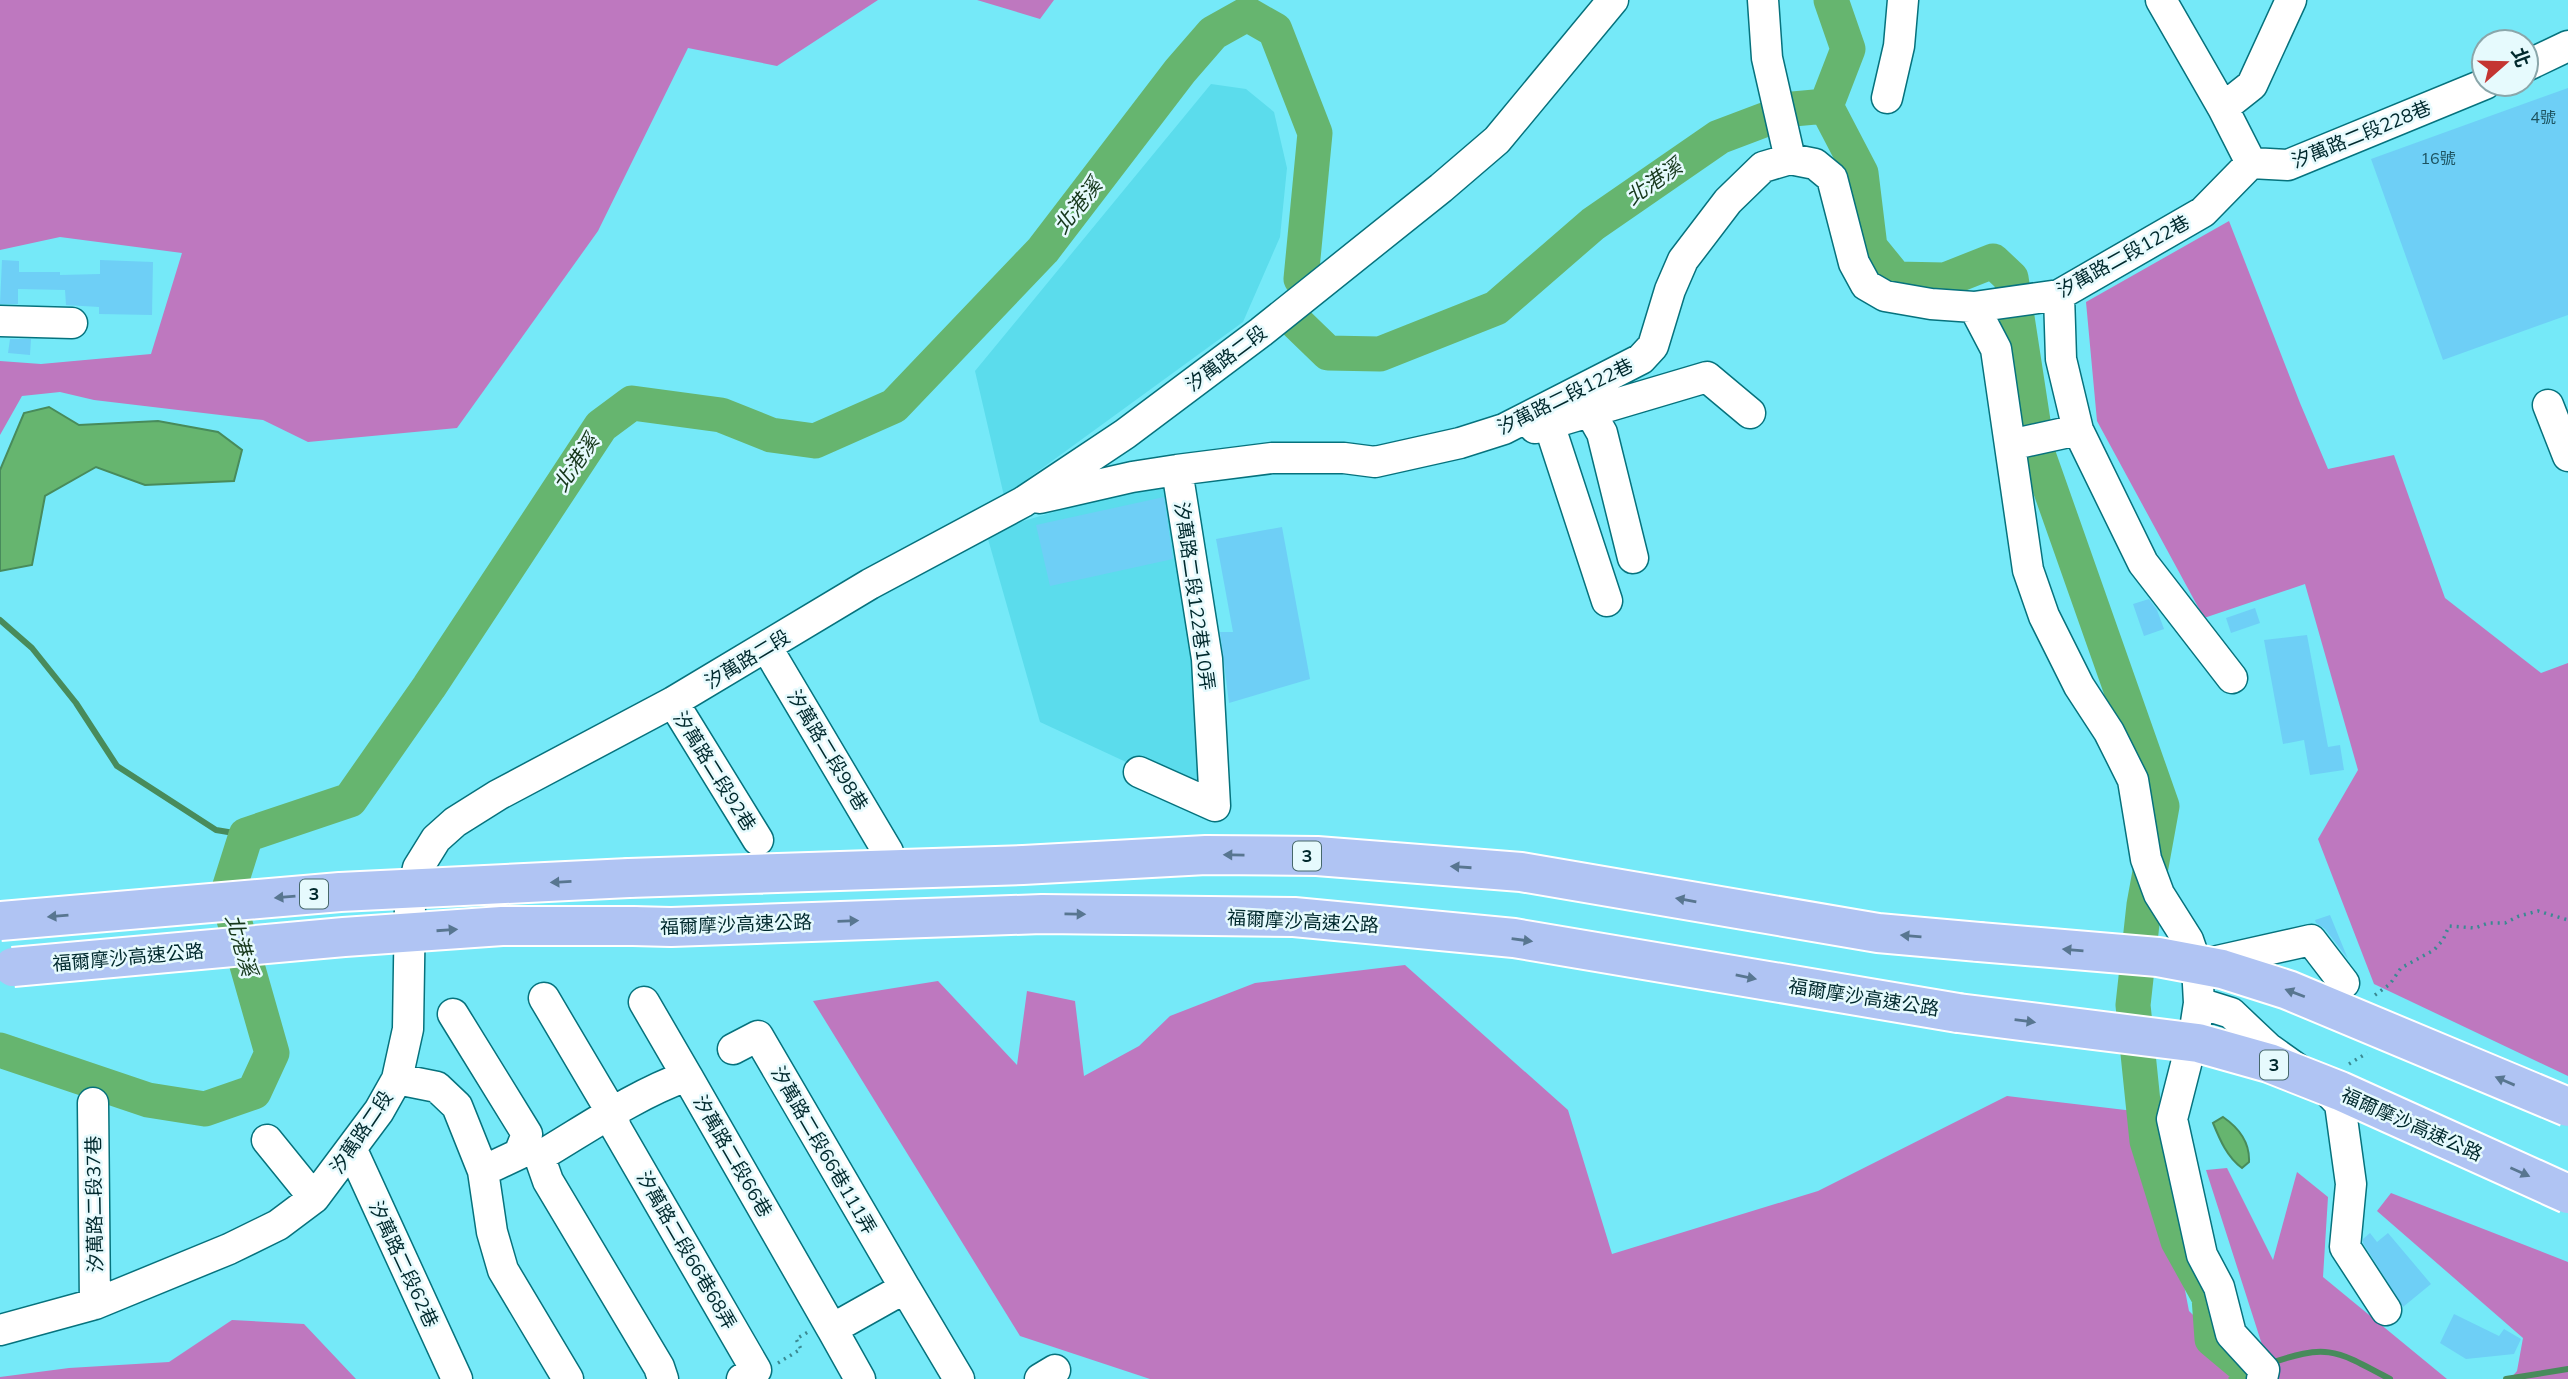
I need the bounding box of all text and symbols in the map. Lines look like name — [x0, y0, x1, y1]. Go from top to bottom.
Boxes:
north arrow — [2470, 28, 2540, 98]
text: 北 — [2506, 44, 2536, 70]
street label: 汐萬路二段228巷 — [2288, 95, 2434, 173]
house number: 4號 — [2530, 107, 2556, 127]
house number: 16號 — [2420, 148, 2456, 168]
water label: 北港溪 — [1620, 151, 1689, 210]
water label: 北港溪 — [1048, 170, 1109, 238]
street label: 汐萬路二段122巷 — [2052, 210, 2194, 302]
street label: 汐萬路二段 — [1181, 320, 1271, 396]
street label: 汐萬路二段122巷 — [1493, 353, 1637, 439]
water label: 北港溪 — [547, 427, 605, 496]
street label: 汐萬路二段122巷10弄 — [1170, 500, 1220, 692]
street label: 汐萬路二段 — [700, 624, 794, 694]
street label: 汐萬路二段98巷 — [782, 685, 874, 815]
street label: 汐萬路二段92巷 — [669, 707, 761, 835]
road number: 3 — [1293, 842, 1321, 870]
one-way arrow — [1223, 849, 1245, 861]
one-way arrow — [1450, 861, 1472, 872]
one-way arrow — [550, 876, 572, 887]
road number: 3 — [300, 880, 328, 908]
one-way arrow — [274, 892, 296, 903]
one-way arrow — [1675, 894, 1697, 905]
street label: 福爾摩沙高速公路 — [1226, 905, 1380, 937]
one-way arrow — [1064, 908, 1086, 920]
street label: 福爾摩沙高速公路 — [660, 909, 812, 939]
one-way arrow — [47, 911, 69, 922]
water label: 北港溪 — [221, 911, 264, 981]
one-way arrow — [837, 915, 859, 926]
one-way arrow — [436, 924, 458, 935]
one-way arrow — [1900, 930, 1922, 941]
one-way arrow — [1511, 934, 1533, 945]
street label: 福爾摩沙高速公路 — [51, 938, 205, 976]
one-way arrow — [2062, 944, 2084, 955]
one-way arrow — [1735, 972, 1757, 983]
street label: 福爾摩沙高速公路 — [1787, 973, 1941, 1021]
one-way arrow — [2285, 987, 2306, 998]
one-way arrow — [2015, 1016, 2037, 1027]
road number: 3 — [2260, 1050, 2288, 1080]
street label: 汐萬路二段66巷111弄 — [766, 1062, 882, 1238]
one-way arrow — [2494, 1075, 2515, 1086]
street label: 福爾摩沙高速公路 — [2338, 1082, 2486, 1166]
street label: 汐萬路二段 — [324, 1086, 398, 1178]
street label: 汐萬路二段66巷 — [688, 1091, 778, 1221]
street label: 汐萬路二段37巷 — [81, 1135, 107, 1273]
one-way arrow — [2510, 1166, 2530, 1178]
street label: 汐萬路二段66巷68弄 — [632, 1167, 742, 1333]
street label: 汐萬路二段62巷 — [364, 1197, 444, 1331]

